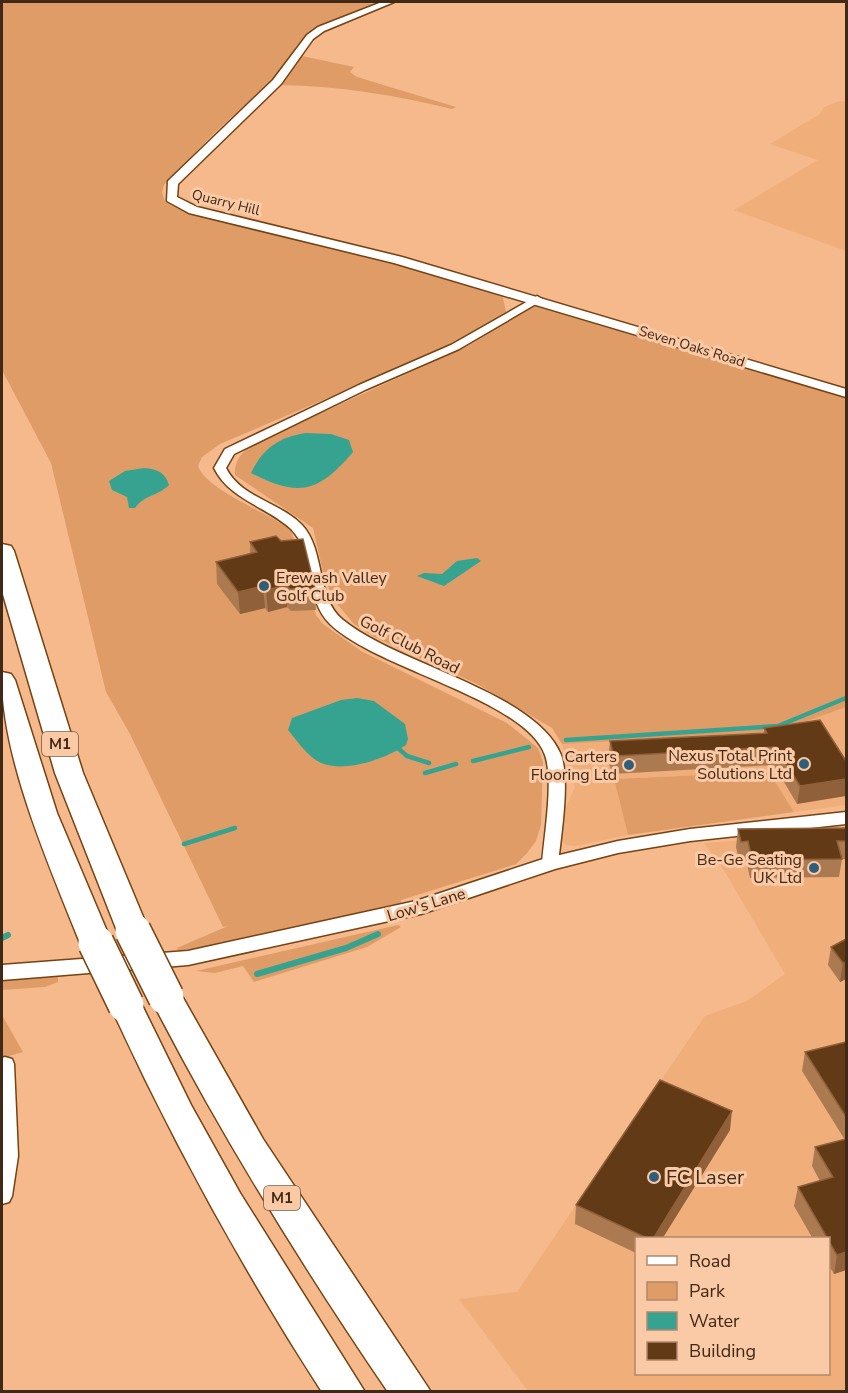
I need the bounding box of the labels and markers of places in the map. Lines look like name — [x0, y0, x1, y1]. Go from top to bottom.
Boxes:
place label: Erewash Valley Golf Club — [276, 567, 387, 607]
marker: Erewash Valley Golf Club — [257, 579, 271, 593]
place label: Nexus Total Print Solutions Ltd — [668, 745, 792, 785]
place label: Carters Flooring Ltd — [531, 746, 617, 786]
marker: Nexus Total Print Solutions Ltd — [797, 757, 811, 771]
marker: Carters Flooring Ltd — [622, 758, 636, 772]
place label: Be-Ge Seating UK Ltd — [697, 849, 802, 889]
marker: Be-Ge Seating UK Ltd — [807, 861, 821, 875]
place label: FC Laser — [666, 1164, 744, 1191]
marker: FC Laser — [647, 1170, 661, 1184]

